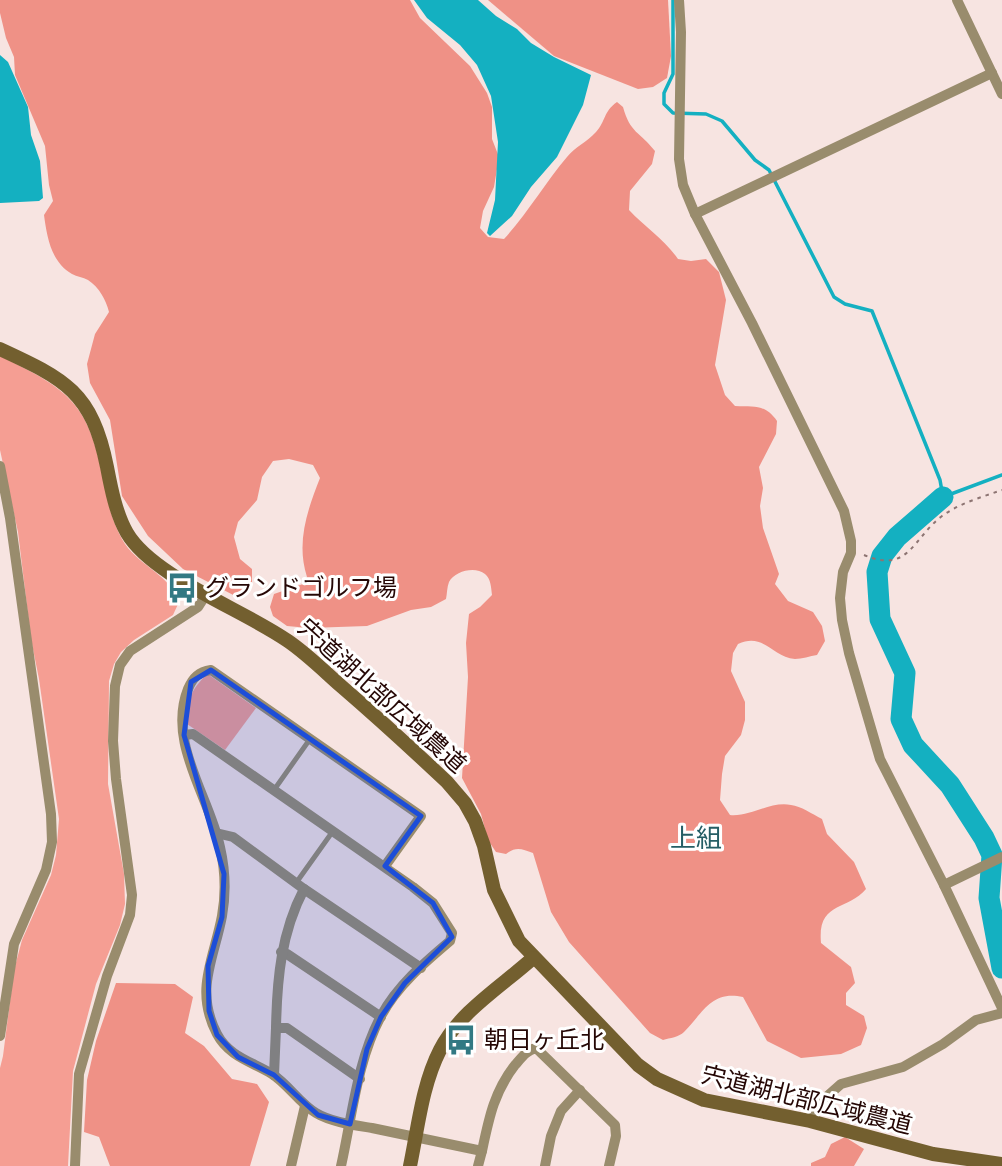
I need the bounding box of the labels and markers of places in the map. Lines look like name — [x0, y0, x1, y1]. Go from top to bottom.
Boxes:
bus stop icon: グランドゴルフ場 — [165, 571, 199, 605]
place label: グランドゴルフ場 — [205, 572, 397, 601]
bus stop icon: 朝日ヶ丘北 — [444, 1023, 478, 1057]
place label: 朝日ヶ丘北 — [484, 1024, 604, 1053]

